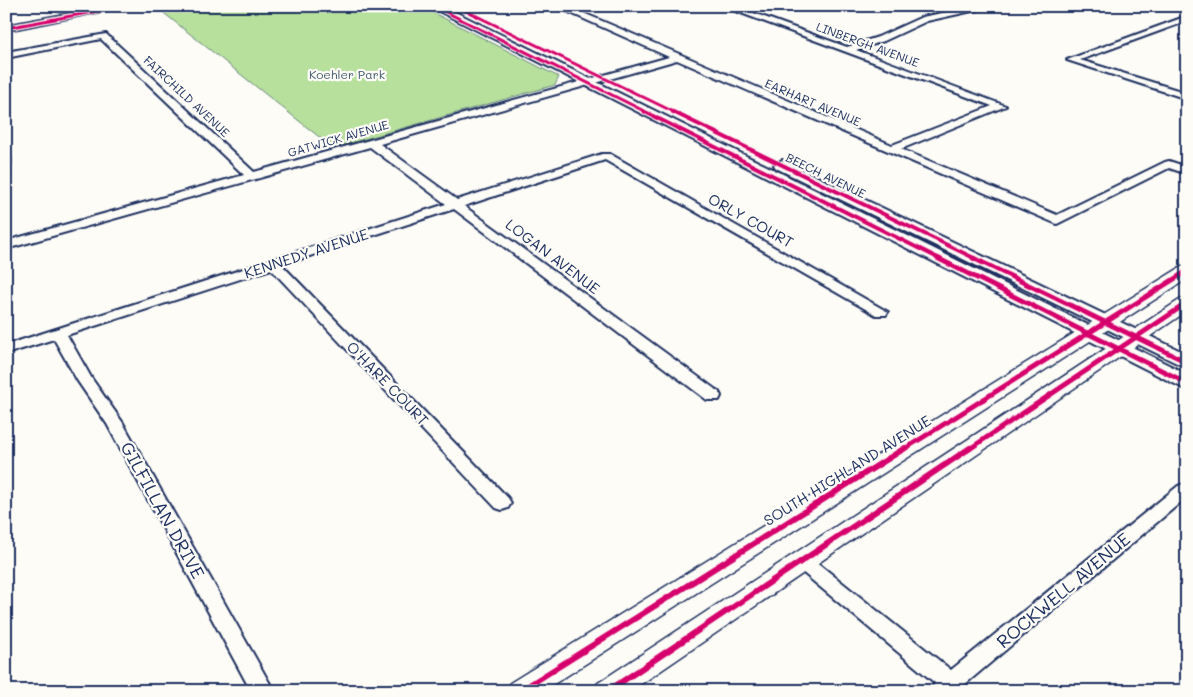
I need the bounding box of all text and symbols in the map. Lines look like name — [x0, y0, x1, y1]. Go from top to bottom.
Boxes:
street label: LINBERGH AVENUE — [814, 18, 922, 70]
street label: FAIRCHILD AVENUE — [141, 52, 234, 140]
park label: Koehler Park — [309, 66, 385, 82]
street label: EARHART AVENUE — [763, 75, 864, 129]
street label: GATWICK AVENUE — [286, 116, 390, 160]
street label: BEECH AVENUE — [783, 149, 869, 201]
street label: ORLY COURT — [705, 188, 797, 252]
street label: LOGAN AVENUE — [502, 214, 605, 298]
street label: KENNEDY AVENUE — [241, 223, 371, 283]
street label: O'HARE COURT — [343, 337, 433, 429]
street label: SOUTH HIGHLAND AVENUE — [760, 410, 935, 530]
street label: GILFILLAN DRIVE — [115, 437, 211, 583]
street label: ROCKWELL AVENUE — [991, 527, 1135, 653]

